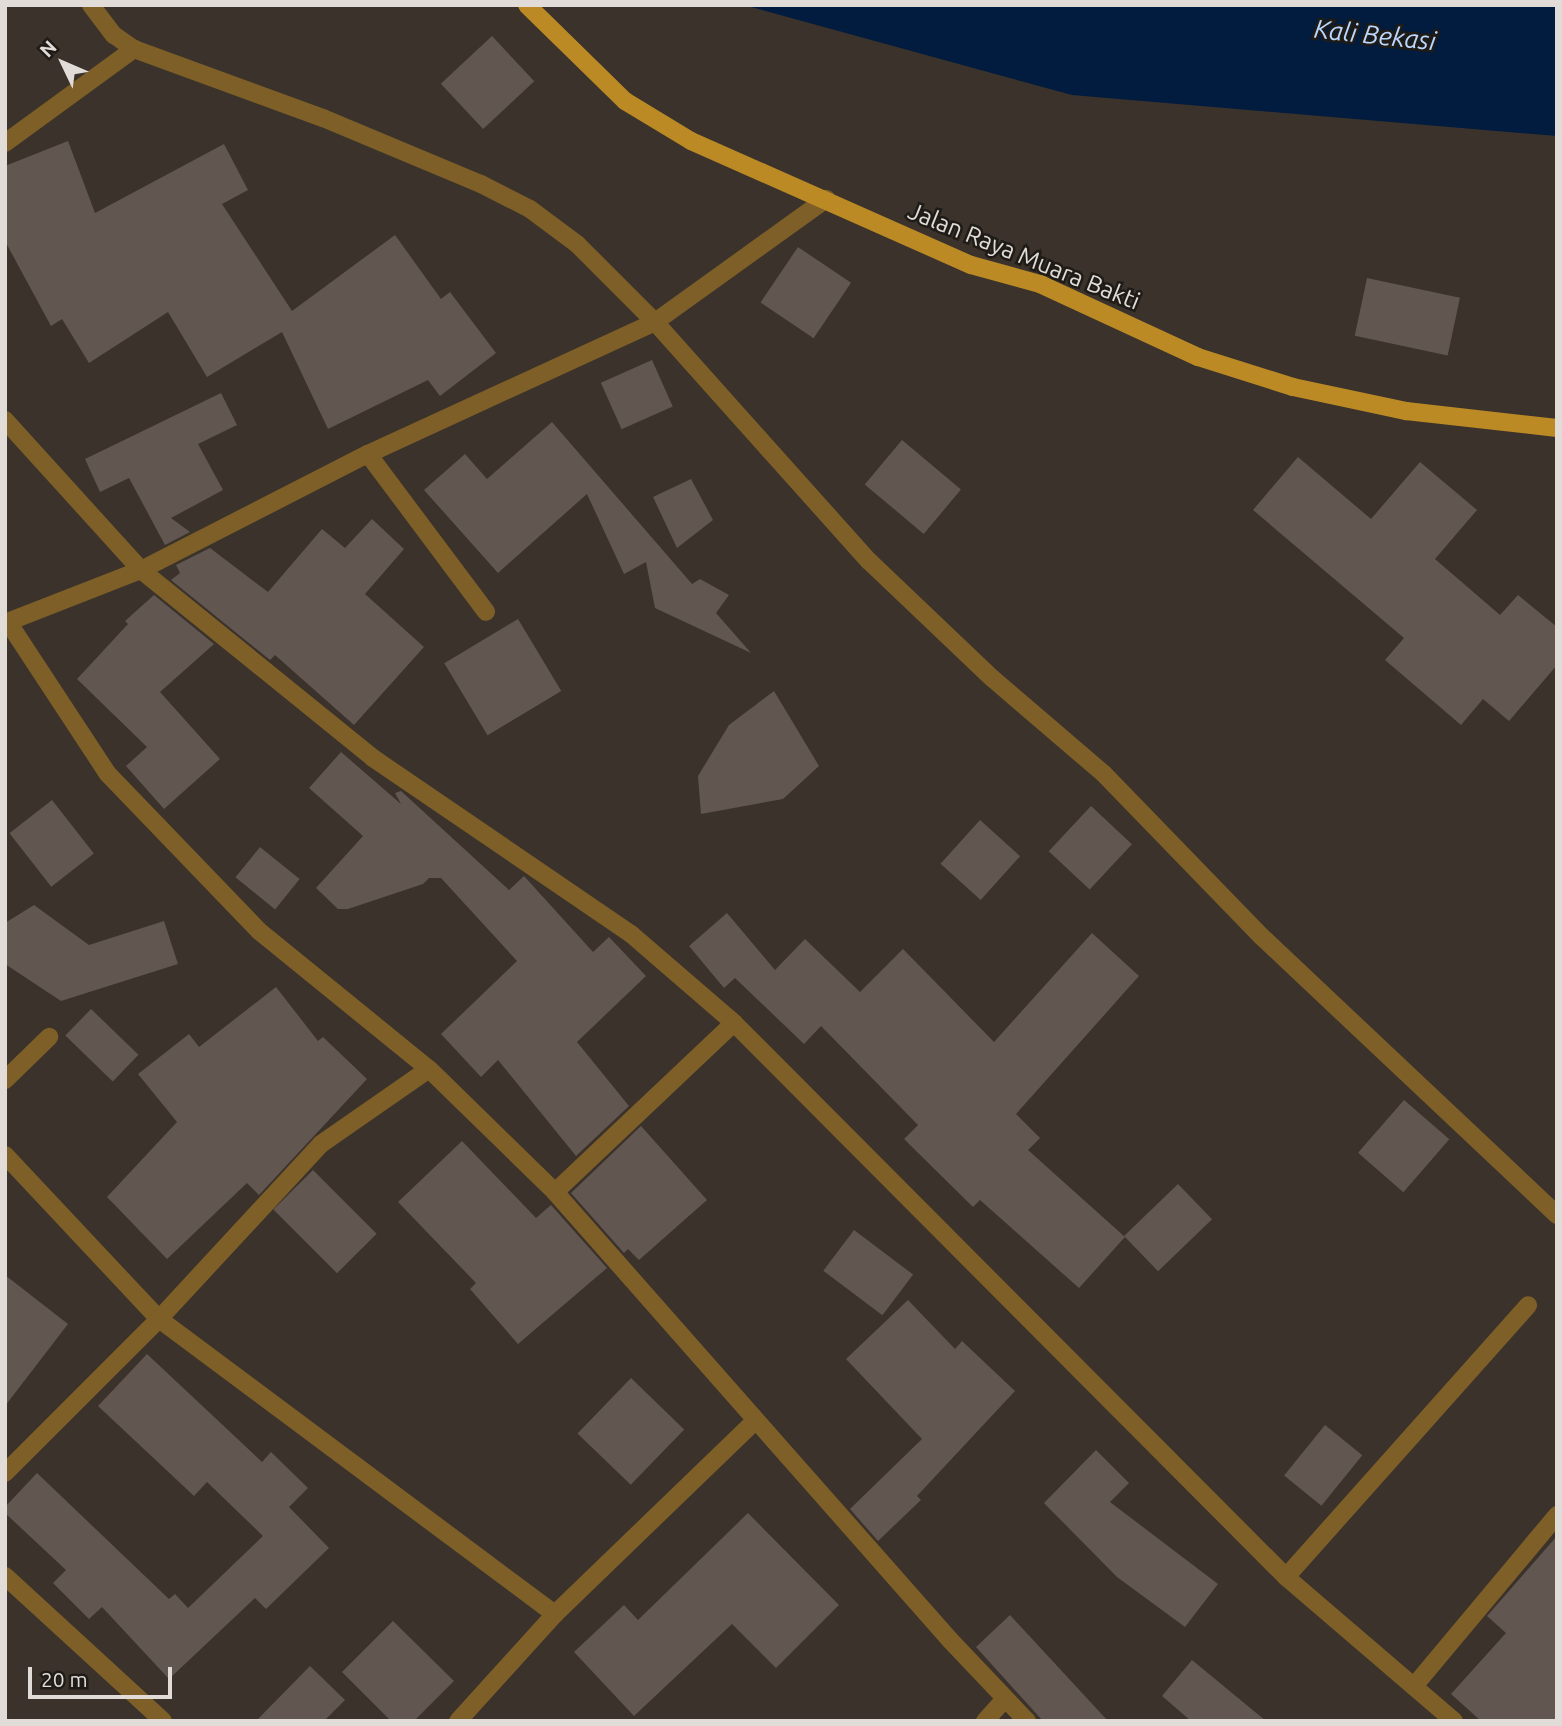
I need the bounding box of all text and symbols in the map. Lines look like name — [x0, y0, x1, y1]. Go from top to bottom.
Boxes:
water label: Kali Bekasi — [1313, 13, 1437, 57]
north arrow — [28, 28, 98, 98]
text: N — [35, 36, 61, 61]
street label: Jalan Raya Muara Bakti — [904, 196, 1144, 316]
scale bar — [32, 1652, 175, 1696]
text: 20 m — [41, 1667, 88, 1691]

